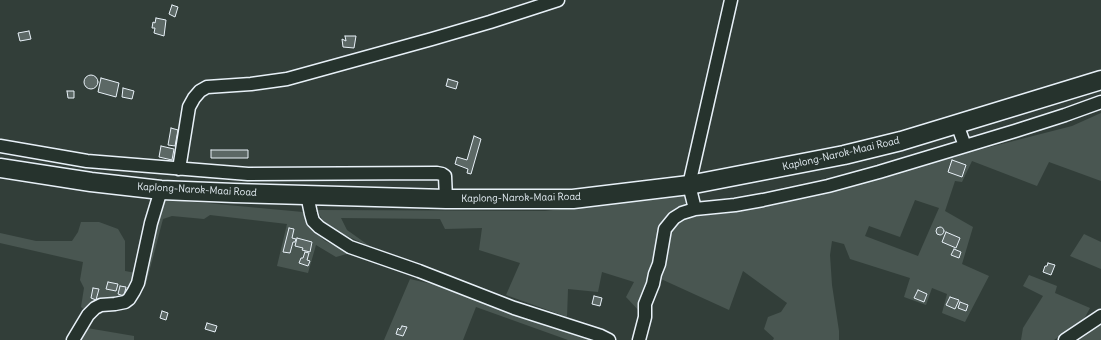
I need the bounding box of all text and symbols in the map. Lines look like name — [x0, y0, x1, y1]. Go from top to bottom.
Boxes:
street label: Kaplong-Narok-Maai Road — [781, 135, 901, 173]
street label: Kaplong-Narok-Maai Road — [137, 181, 257, 199]
street label: Kaplong-Narok-Maai Road — [461, 191, 581, 205]

